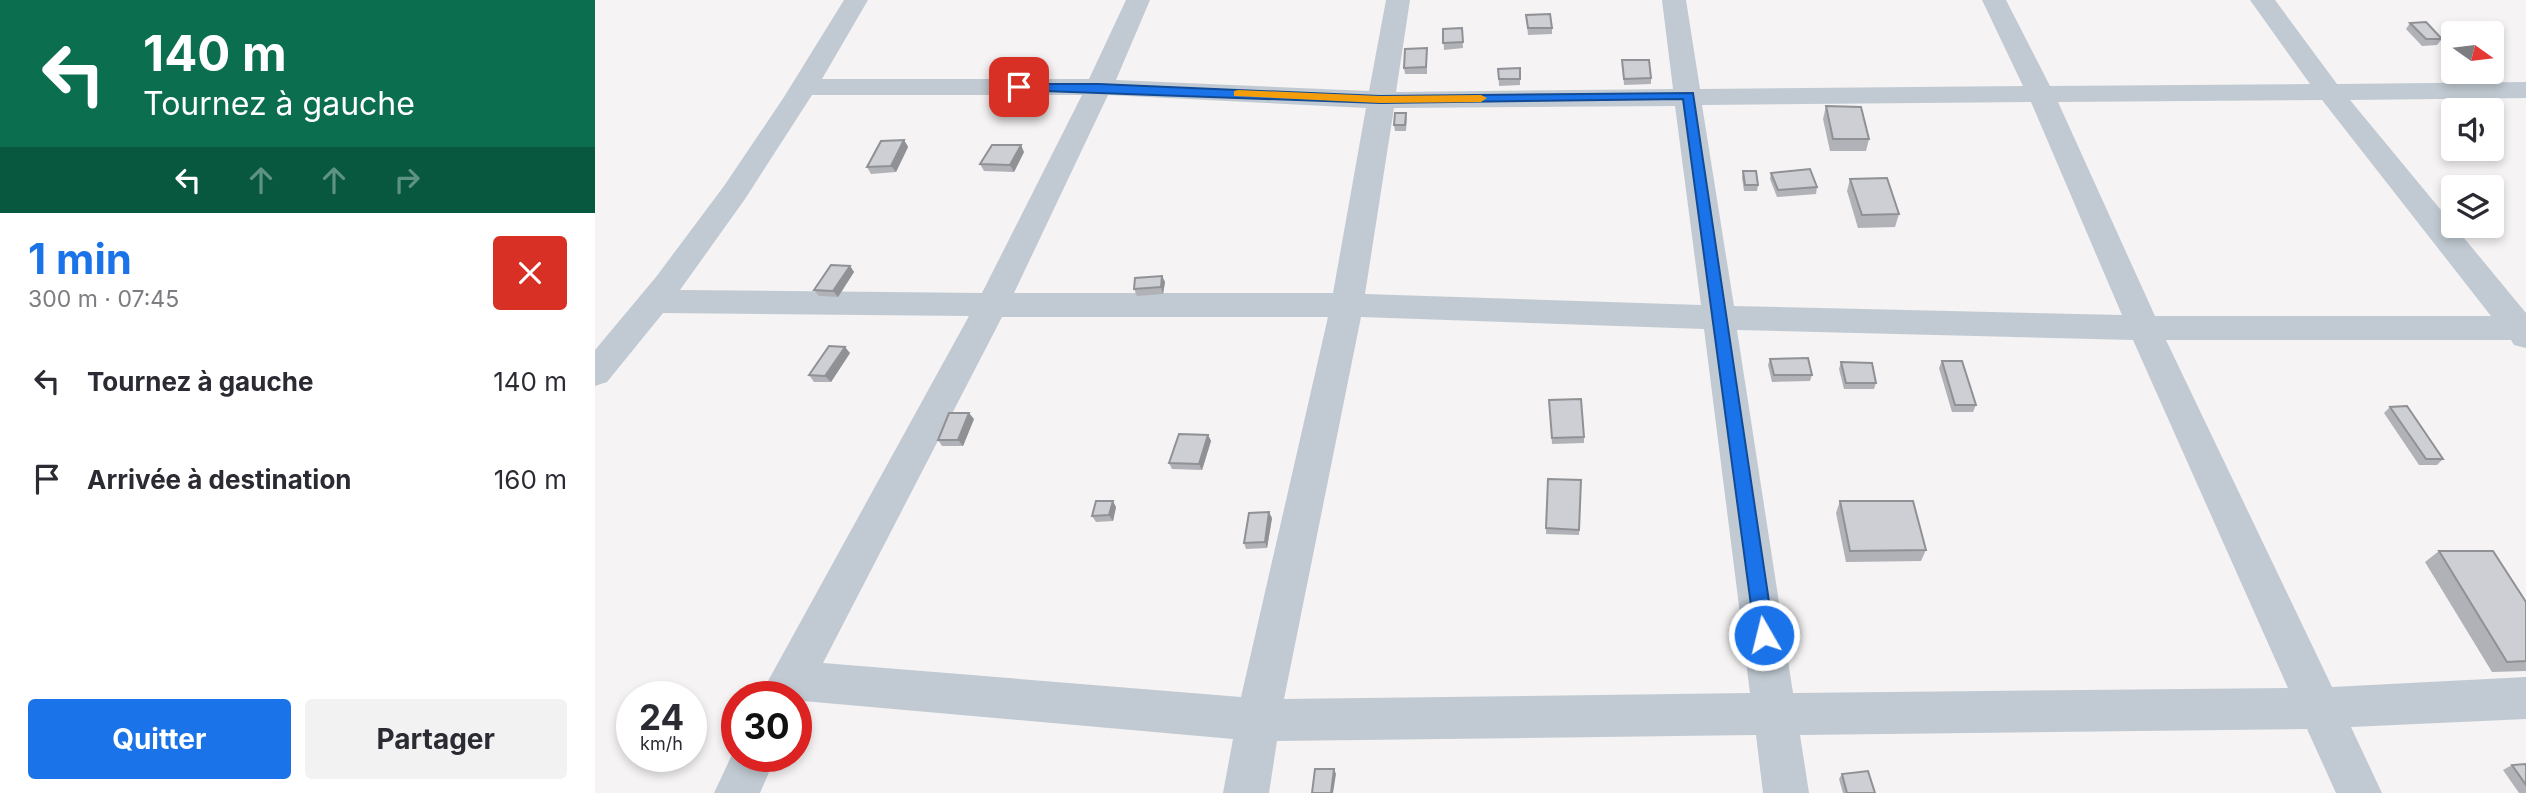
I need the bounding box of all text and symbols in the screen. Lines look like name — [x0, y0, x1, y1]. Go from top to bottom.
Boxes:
north arrow — [2441, 21, 2504, 84]
map controls — [2441, 21, 2504, 238]
text: 140 m — [143, 24, 287, 83]
icon: left — [28, 28, 119, 119]
pin — [989, 57, 1049, 117]
icon: arrive — [1000, 68, 1038, 106]
text: Tournez à gauche — [143, 84, 415, 123]
button: sound — [2441, 98, 2504, 161]
icon: left — [169, 161, 207, 199]
icon: ahead — [242, 161, 280, 199]
icon: ahead — [315, 161, 353, 199]
icon: right — [388, 161, 426, 199]
button: layers — [2441, 175, 2504, 238]
text: 1 min — [28, 233, 132, 284]
button: close — [493, 236, 567, 310]
text: 300 m · 07:45 — [28, 285, 179, 313]
icon: left — [28, 362, 66, 400]
text: Tournez à gauche — [87, 366, 313, 397]
text: 140 m — [493, 366, 567, 397]
icon: arrive — [28, 460, 66, 498]
text: Arrivée à destination — [87, 464, 352, 495]
text: 160 m — [494, 464, 567, 495]
position arrow — [1727, 598, 1801, 672]
speed limit sign: 30 — [721, 681, 812, 772]
text: 24 — [639, 696, 684, 738]
button: Quitter — [28, 699, 291, 779]
button: Partager — [305, 699, 567, 779]
text: km/h — [640, 733, 683, 754]

